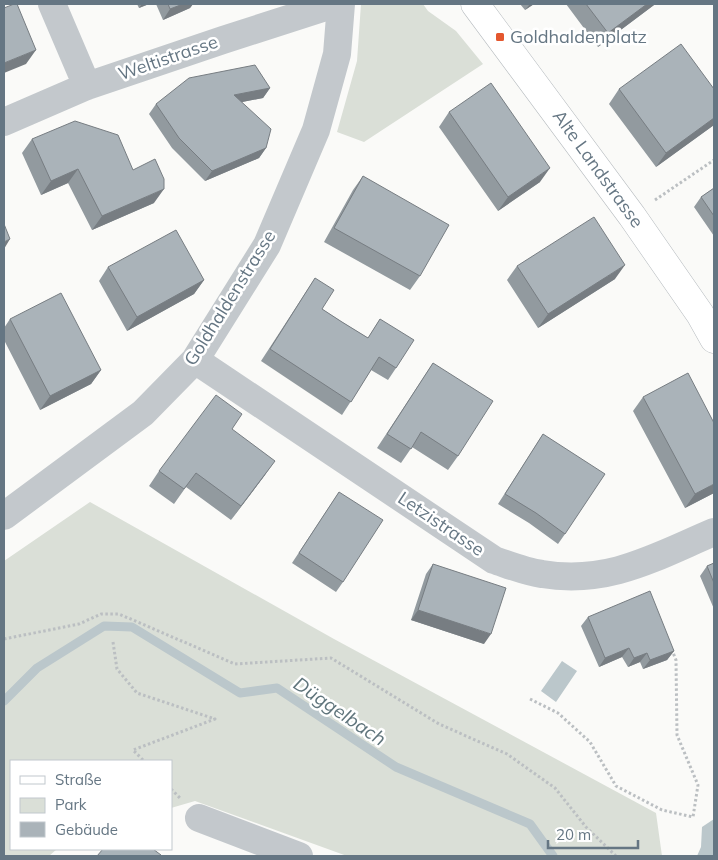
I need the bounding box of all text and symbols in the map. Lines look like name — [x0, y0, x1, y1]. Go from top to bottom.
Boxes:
place label: Goldhaldenplatz — [510, 25, 647, 48]
street label: Weltistrasse — [115, 30, 221, 85]
marker: Goldhaldenplatz — [494, 31, 506, 43]
street label: Alte Landstrasse — [548, 105, 649, 232]
street label: Goldhaldenstrasse — [179, 226, 280, 370]
street label: Letzistrasse — [394, 486, 489, 561]
water label: Düggelbach — [289, 671, 391, 751]
legend — [10, 760, 172, 850]
text: Straße — [55, 770, 102, 789]
text: Park — [55, 795, 87, 814]
scale bar — [548, 818, 638, 850]
text: Gebäude — [55, 820, 118, 839]
text: 20 m — [556, 825, 591, 844]

